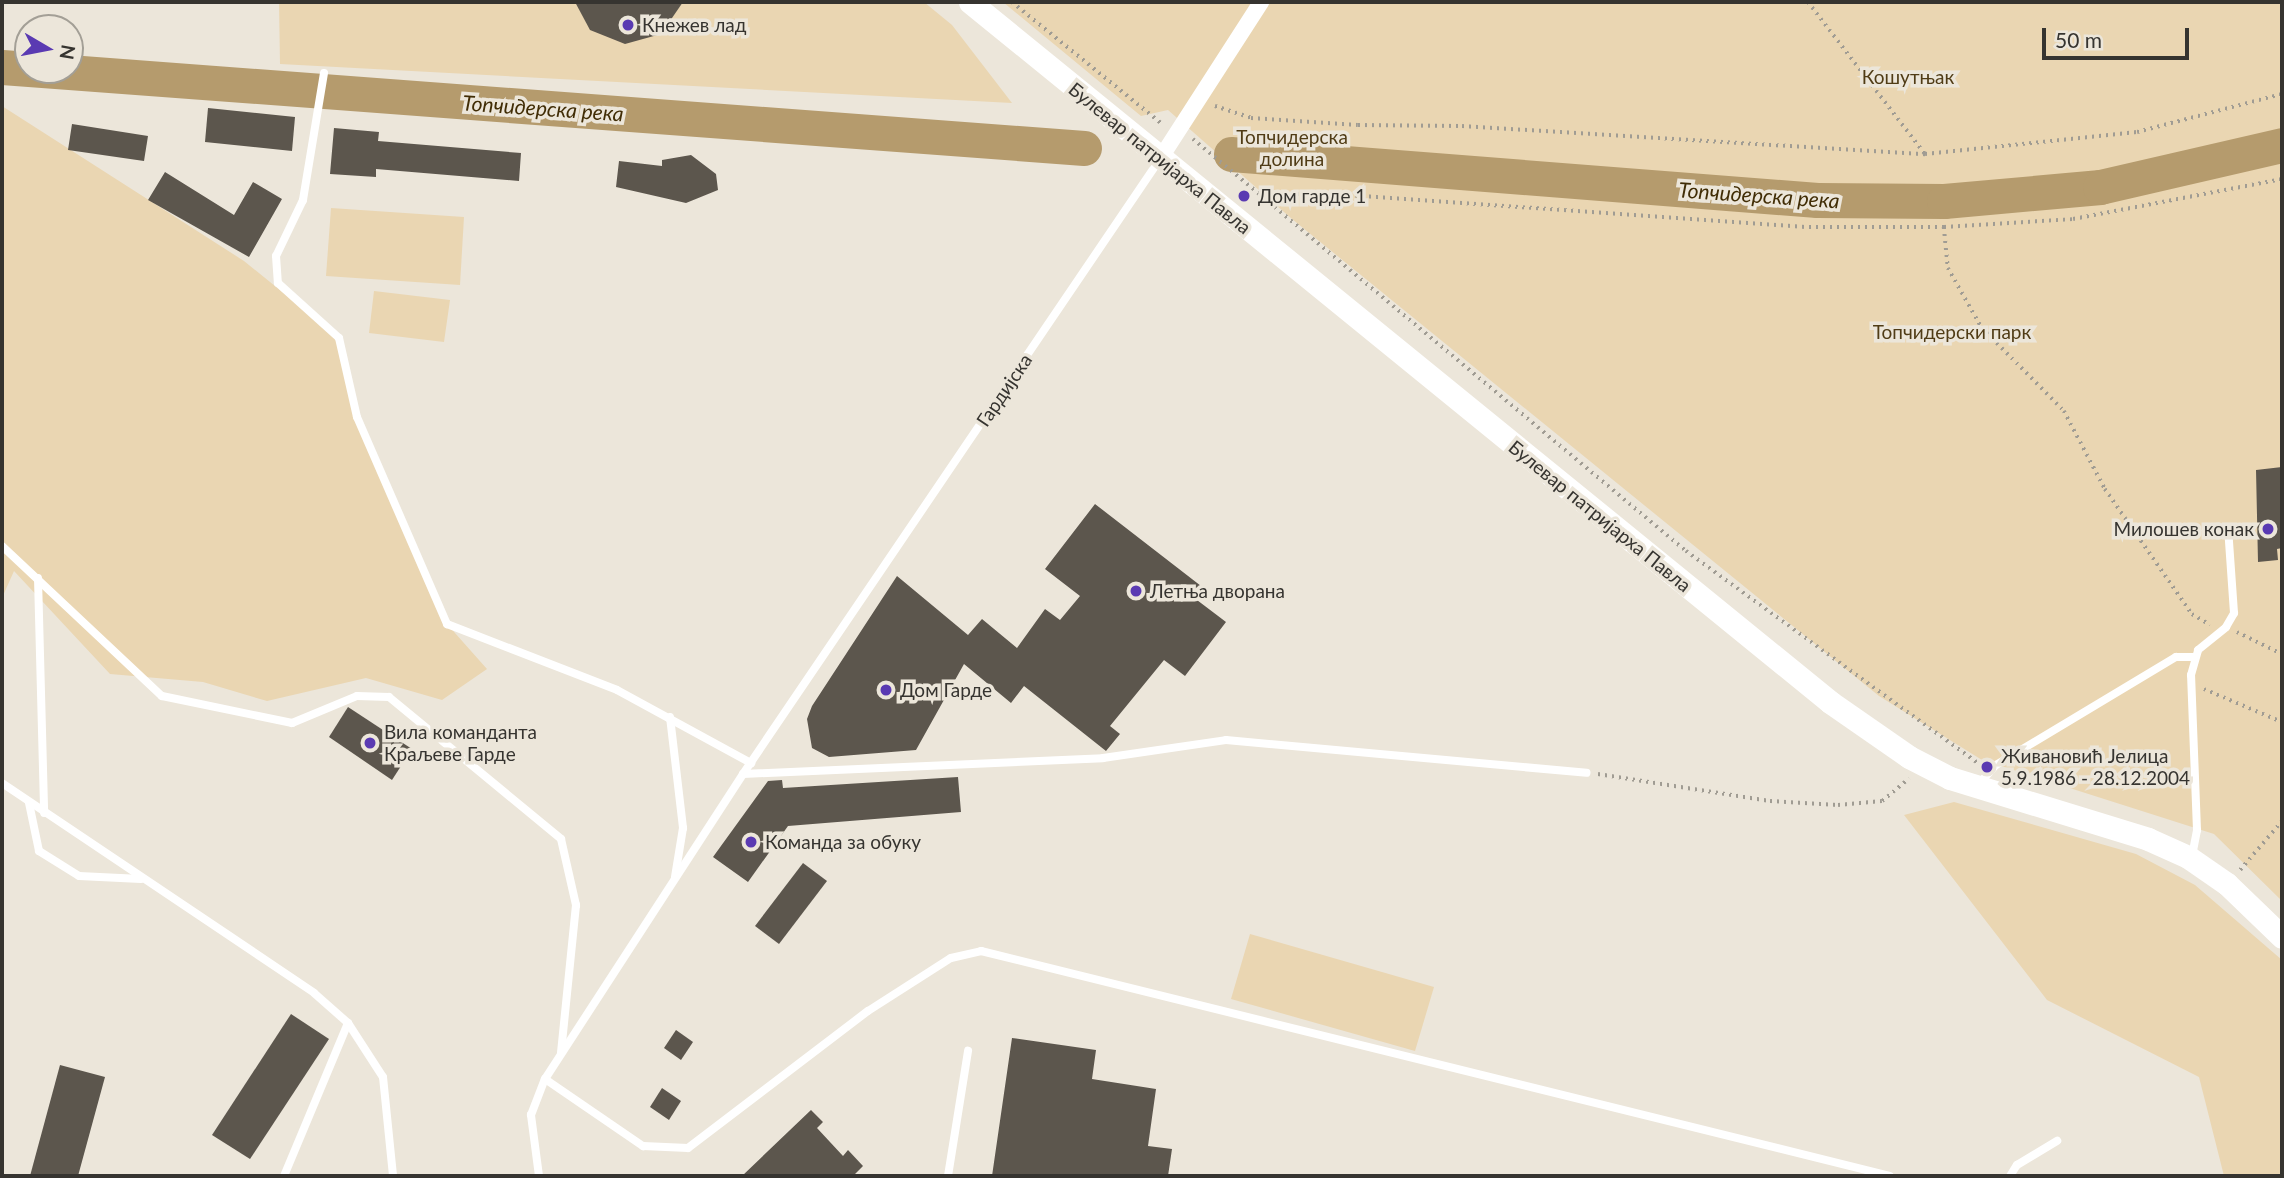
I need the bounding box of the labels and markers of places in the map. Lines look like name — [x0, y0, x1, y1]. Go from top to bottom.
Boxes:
place label: Кнежев лад — [642, 14, 746, 36]
marker: Кнежев лад — [620, 17, 636, 33]
place label: Дом гарде 1 — [1258, 185, 1366, 207]
marker: Дом гарде 1 — [1236, 188, 1252, 204]
place label: Милошев конак — [2114, 518, 2254, 540]
marker: Милошев конак — [2260, 521, 2276, 537]
place label: Летња дворана — [1150, 580, 1285, 602]
marker: Летња дворана — [1128, 583, 1144, 599]
place label: Дом Гарде — [900, 679, 992, 701]
marker: Дом Гарде — [878, 682, 894, 698]
place label: Вила команданта Краљеве Гарде — [384, 721, 537, 765]
marker: Вила команданта Краљеве Гарде — [362, 735, 378, 751]
place label: Живановић Јелица 5.9.1986 - 28.12.2004 — [2001, 745, 2190, 789]
marker: Живановић Јелица 5.9.1986 - 28.12.2004 — [1979, 759, 1995, 775]
place label: Команда за обуку — [765, 831, 921, 853]
marker: Команда за обуку — [743, 834, 759, 850]

